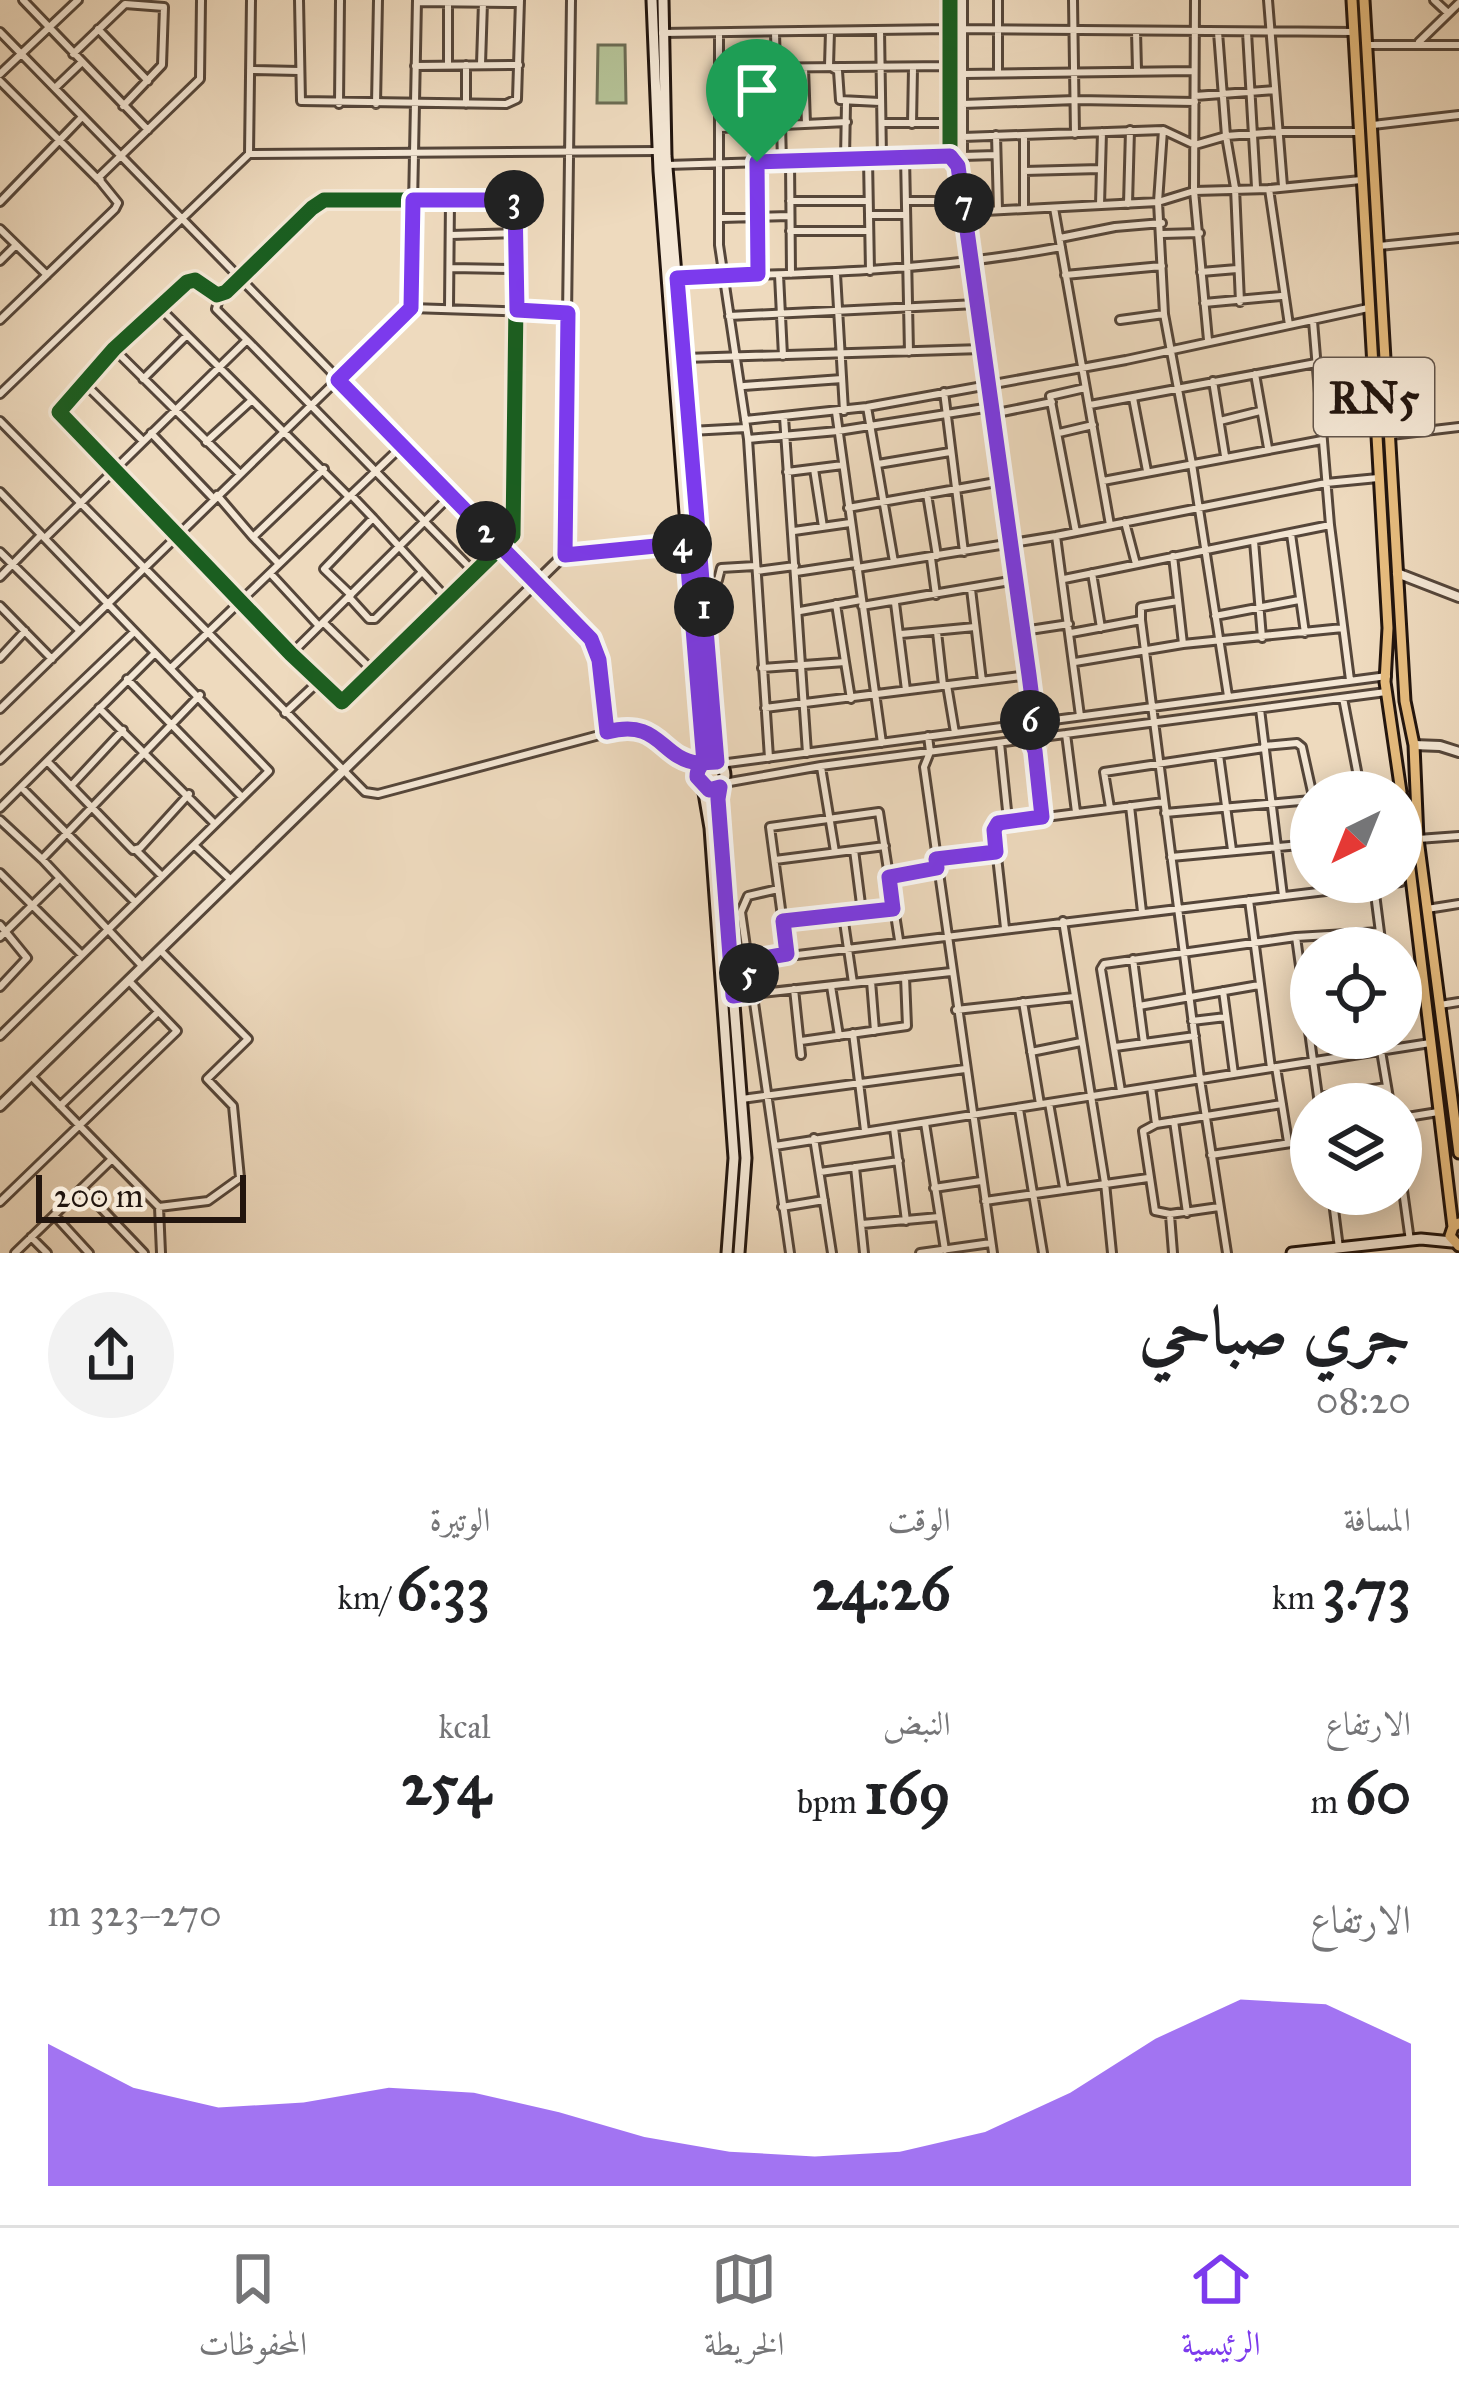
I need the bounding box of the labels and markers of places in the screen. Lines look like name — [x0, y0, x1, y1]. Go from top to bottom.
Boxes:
pin — [706, 39, 808, 162]
pin: 3 — [484, 170, 544, 230]
pin: 7 — [934, 173, 994, 233]
pin: 2 — [456, 501, 516, 561]
pin: 4 — [652, 514, 712, 574]
pin: 1 — [674, 577, 734, 637]
pin: 6 — [1000, 690, 1060, 750]
pin: 5 — [719, 943, 779, 1003]

